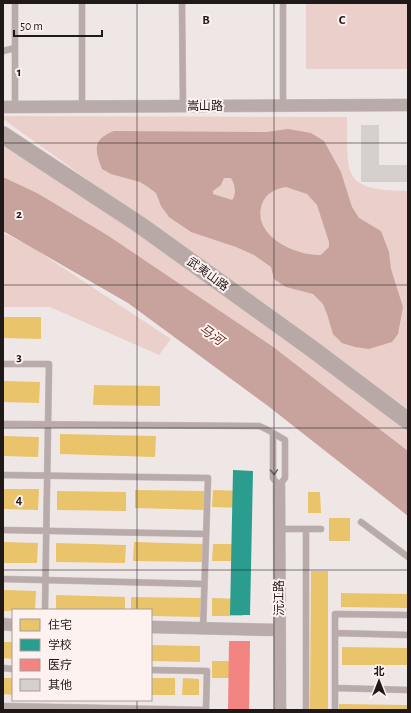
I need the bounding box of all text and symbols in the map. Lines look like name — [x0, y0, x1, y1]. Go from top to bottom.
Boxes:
scale bar — [14, 12, 102, 38]
text: B — [202, 14, 210, 27]
text: C — [339, 14, 346, 27]
text: 50 m — [20, 20, 43, 32]
text: 1 — [17, 66, 21, 79]
street label: 嵩山路 — [187, 99, 223, 112]
text: 2 — [16, 208, 22, 221]
street label: 武夷山路 — [185, 254, 232, 293]
water label: 马河 — [197, 322, 228, 350]
text: 3 — [16, 351, 22, 364]
one-way arrow — [269, 469, 278, 475]
text: 4 — [16, 494, 23, 507]
street label: 沅江路 — [272, 580, 285, 616]
legend — [12, 609, 152, 701]
text: 住宅 — [48, 618, 72, 631]
text: 学校 — [48, 638, 72, 651]
text: 医疗 — [48, 658, 72, 671]
north arrow — [359, 661, 399, 701]
text: 北 — [374, 666, 385, 677]
text: 其他 — [48, 679, 72, 691]

